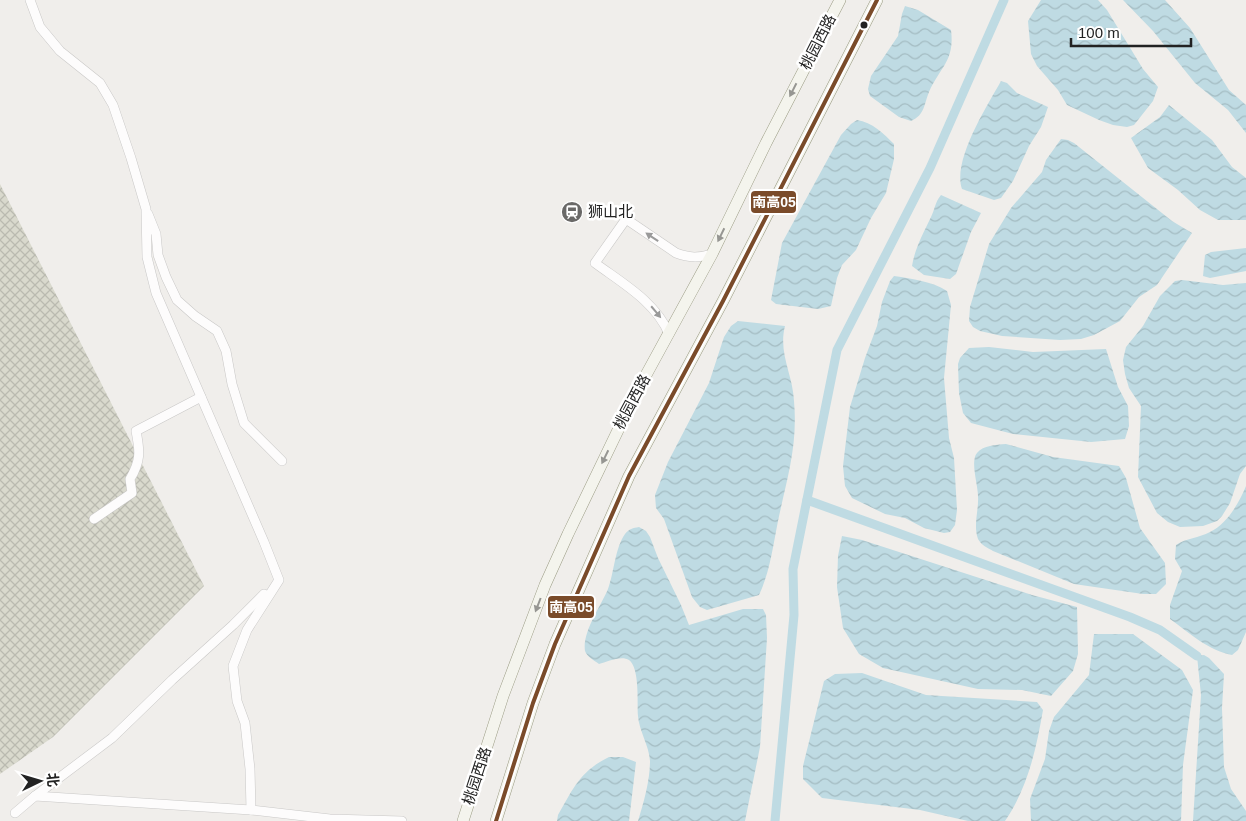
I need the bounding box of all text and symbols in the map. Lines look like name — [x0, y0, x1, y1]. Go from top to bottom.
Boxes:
street label: 桃园西路 — [796, 11, 839, 72]
scale bar — [1071, 15, 1191, 47]
unlabelled marker — [859, 20, 869, 30]
text: 100 m — [1078, 24, 1120, 41]
one-way arrow — [789, 83, 797, 97]
line badge: 南高05 — [750, 190, 797, 214]
text: 南高05 — [752, 194, 796, 210]
station icon: 狮山北 — [560, 200, 584, 224]
place label: 狮山北 — [588, 203, 633, 220]
one-way arrow — [717, 228, 725, 242]
one-way arrow — [645, 232, 659, 242]
one-way arrow — [650, 306, 661, 318]
street label: 桃园西路 — [610, 371, 653, 432]
one-way arrow — [600, 449, 609, 464]
line badge: 南高05 — [547, 595, 595, 619]
one-way arrow — [534, 598, 542, 613]
text: 南高05 — [549, 599, 593, 615]
street label: 桃园西路 — [459, 745, 494, 807]
north arrow — [15, 756, 65, 806]
text: 北 — [44, 772, 62, 788]

